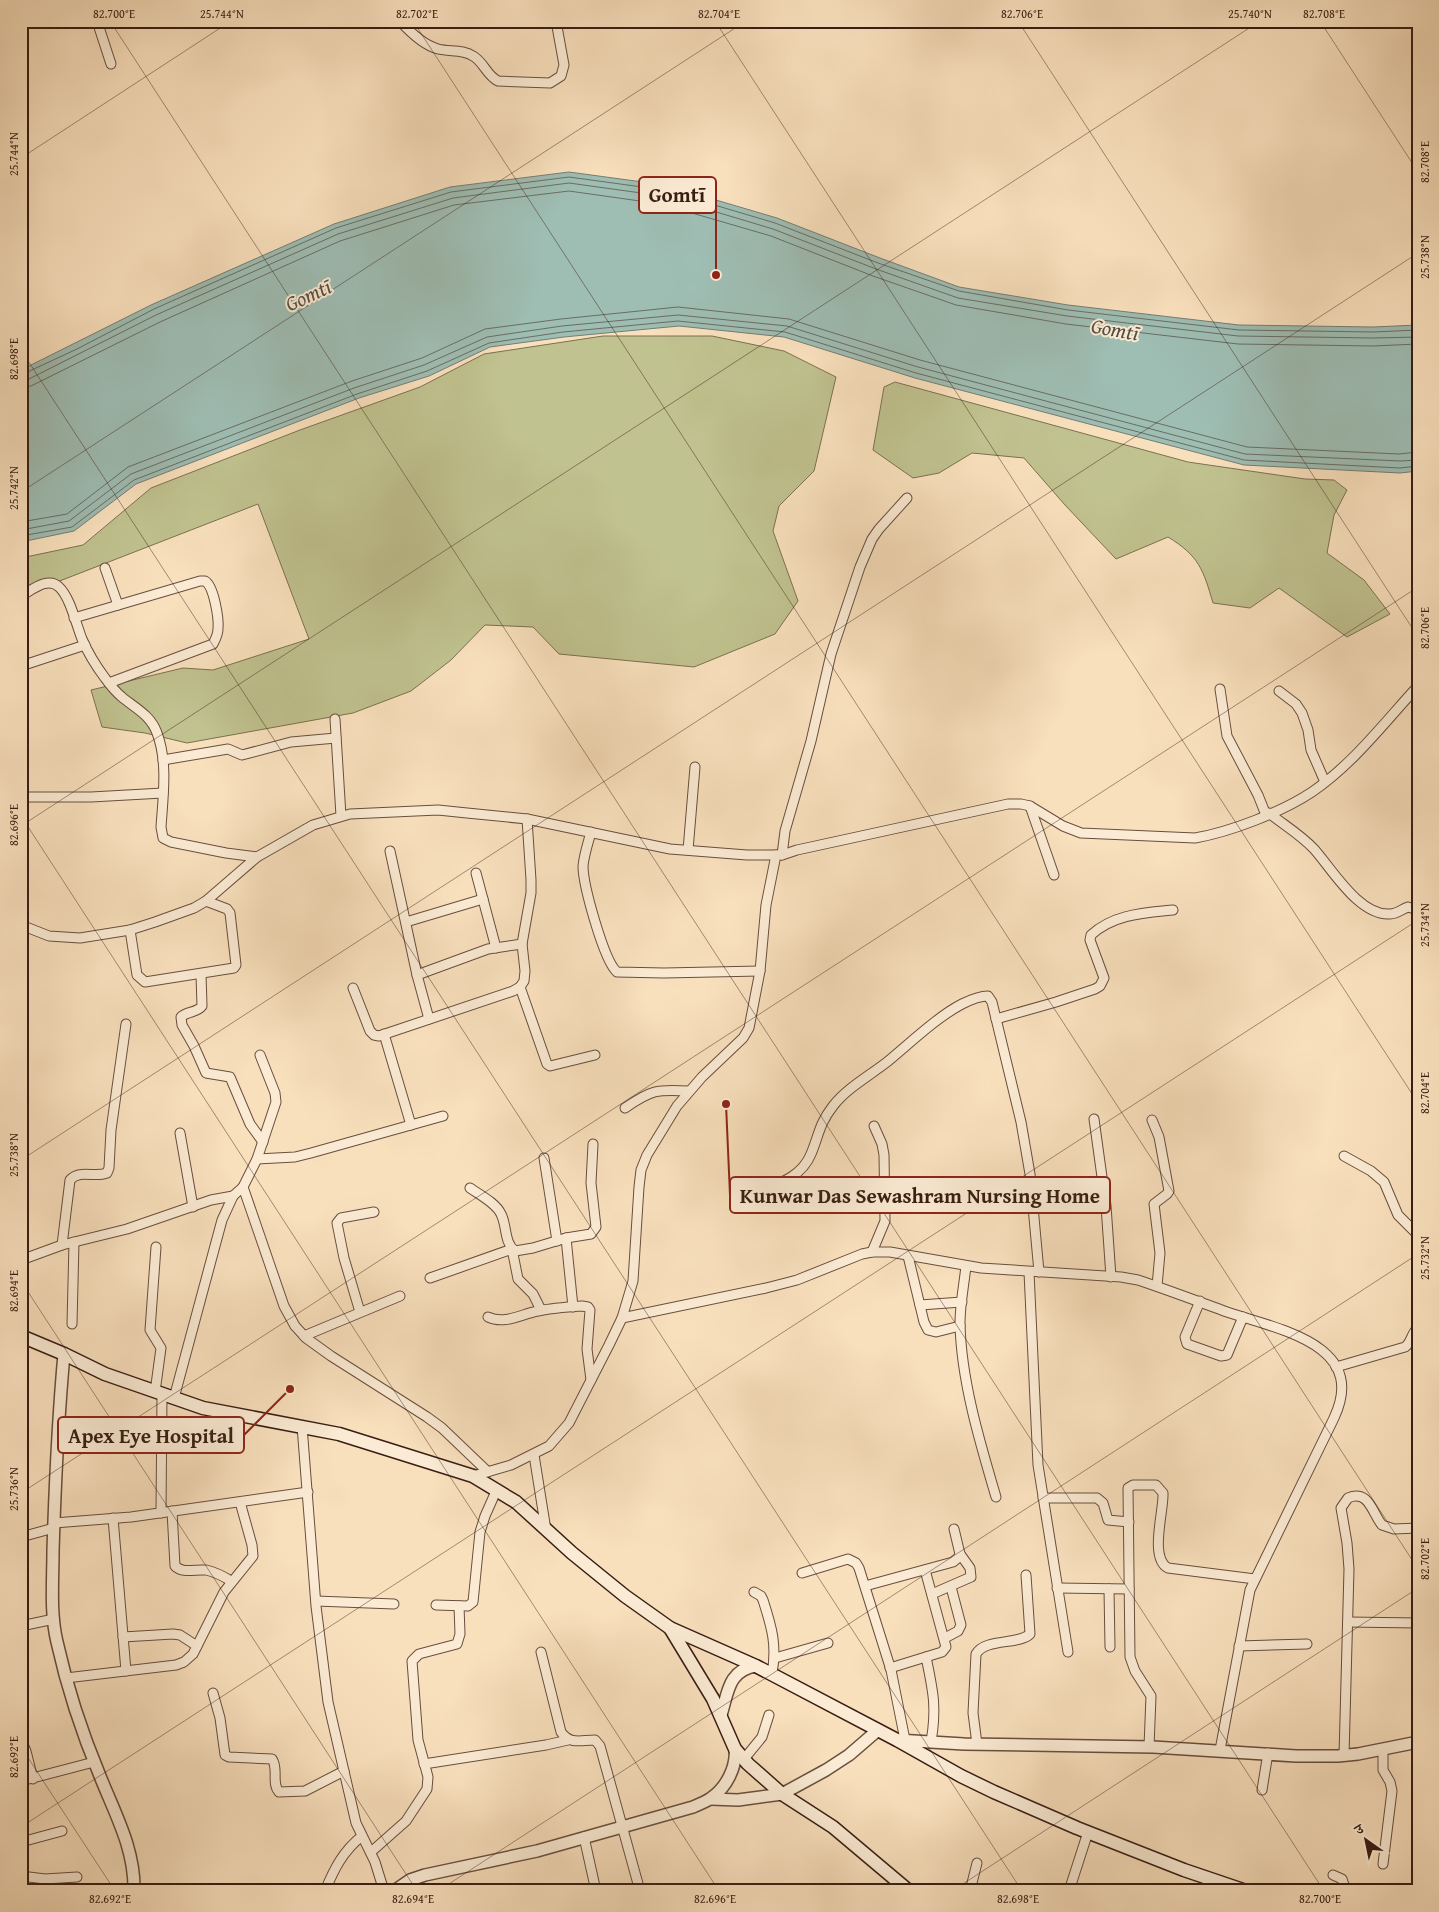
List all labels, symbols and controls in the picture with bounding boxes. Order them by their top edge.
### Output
text: 82.700°E [93,5,135,22]
text: 25.744°N [200,5,244,22]
text: 82.702°E [396,5,438,22]
text: 82.704°E [698,5,740,22]
text: 82.706°E [1001,5,1043,22]
text: 25.740°N [1228,5,1272,22]
text: 82.708°E [1303,5,1345,22]
text: 25.744°N [5,132,22,176]
text: 82.708°E [1416,141,1433,183]
callout: Gomtī [639,177,716,213]
text: Gomtī [649,179,706,210]
text: 25.738°N [1416,235,1433,279]
water label: Gomtī [280,270,338,319]
water label: Gomtī [1089,310,1143,349]
text: 82.698°E [5,338,22,380]
text: 25.742°N [5,466,22,510]
text: 82.706°E [1416,607,1433,649]
text: 82.696°E [5,804,22,846]
text: 25.734°N [1416,903,1433,947]
text: 82.704°E [1416,1072,1433,1114]
text: 25.738°N [5,1133,22,1177]
callout: Kunwar Das Sewashram Nursing Home [730,1177,1110,1213]
text: Kunwar Das Sewashram Nursing Home [740,1180,1100,1211]
text: 25.732°N [1416,1236,1433,1280]
text: 82.694°E [5,1270,22,1312]
callout: Apex Eye Hospital [58,1417,244,1453]
text: Apex Eye Hospital [68,1420,234,1451]
text: 25.736°N [5,1467,22,1511]
text: 82.702°E [1416,1538,1433,1580]
text: 82.692°E [5,1736,22,1778]
north arrow [1342,1814,1392,1864]
text: उ [1350,1818,1368,1840]
text: 82.692°E [89,1890,131,1907]
text: 82.694°E [392,1890,434,1907]
text: 82.696°E [694,1890,736,1907]
text: 82.698°E [997,1890,1039,1907]
text: 82.700°E [1299,1890,1341,1907]

